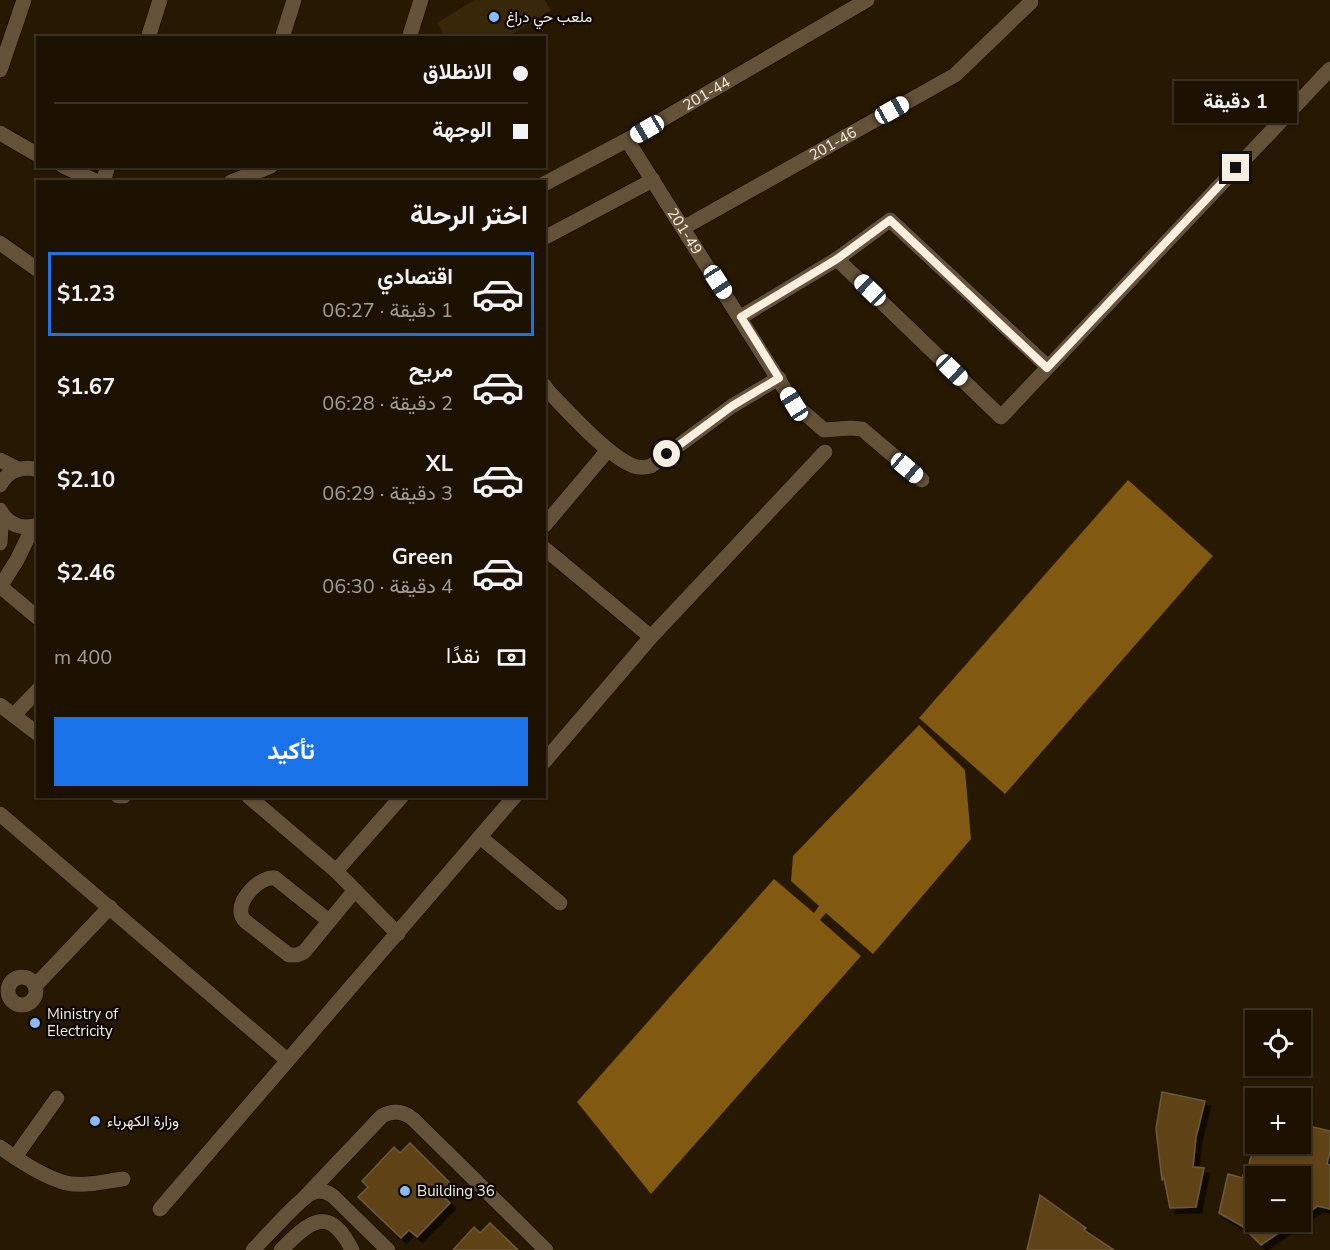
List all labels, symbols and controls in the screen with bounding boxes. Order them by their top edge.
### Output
place label: ملعب حي دراغ [506,7,592,30]
marker: ملعب حي دراغ [487,10,501,24]
text: الانطلاق [423,57,492,87]
street label: 201-44 [679,72,734,115]
callout: 1 دقيقة [1174,81,1298,123]
text: 1 دقيقة [1203,88,1268,115]
car [872,93,912,127]
car [627,112,667,146]
text: الوجهة [432,115,492,145]
street label: 201-46 [806,122,860,165]
route end [1222,154,1249,181]
text: اختر الرحلة [410,197,528,234]
street label: 201-49 [663,204,707,258]
text: اقتصادي [377,262,453,292]
car [701,262,735,302]
icon: car [471,267,525,321]
car [851,271,889,309]
text: $1.23 [57,279,115,309]
text: 1 دقيقة · 06:27 [322,297,453,324]
car [933,351,971,389]
text: مريح [409,355,453,385]
icon: car [471,360,525,414]
text: $1.67 [57,372,115,402]
car [777,384,811,424]
text: 2 دقيقة · 06:28 [322,390,453,417]
route start [653,440,680,467]
text: XL [426,449,453,479]
car [887,450,927,486]
icon: car [471,453,525,507]
text: $2.10 [57,465,115,495]
text: 3 دقيقة · 06:29 [322,480,453,507]
text: Green [392,542,453,572]
icon: car [471,546,525,600]
text: $2.46 [57,558,115,588]
text: 4 دقيقة · 06:30 [322,573,453,600]
text: نقدًا [446,641,480,671]
icon: cash [495,641,528,674]
text: 400 m [54,644,112,671]
button: تأكيد [54,717,528,786]
place label: Ministry of Electricity [47,1004,119,1041]
map controls [1245,1010,1311,1232]
button: locate [1245,1010,1311,1076]
marker: Ministry of Electricity [28,1016,42,1030]
button: + [1245,1088,1311,1154]
place label: وزارة الكهرباء [107,1111,179,1131]
marker: وزارة الكهرباء [88,1114,102,1128]
button: − [1245,1166,1311,1232]
place label: Building 36 [417,1181,495,1201]
marker: Building 36 [398,1184,412,1198]

